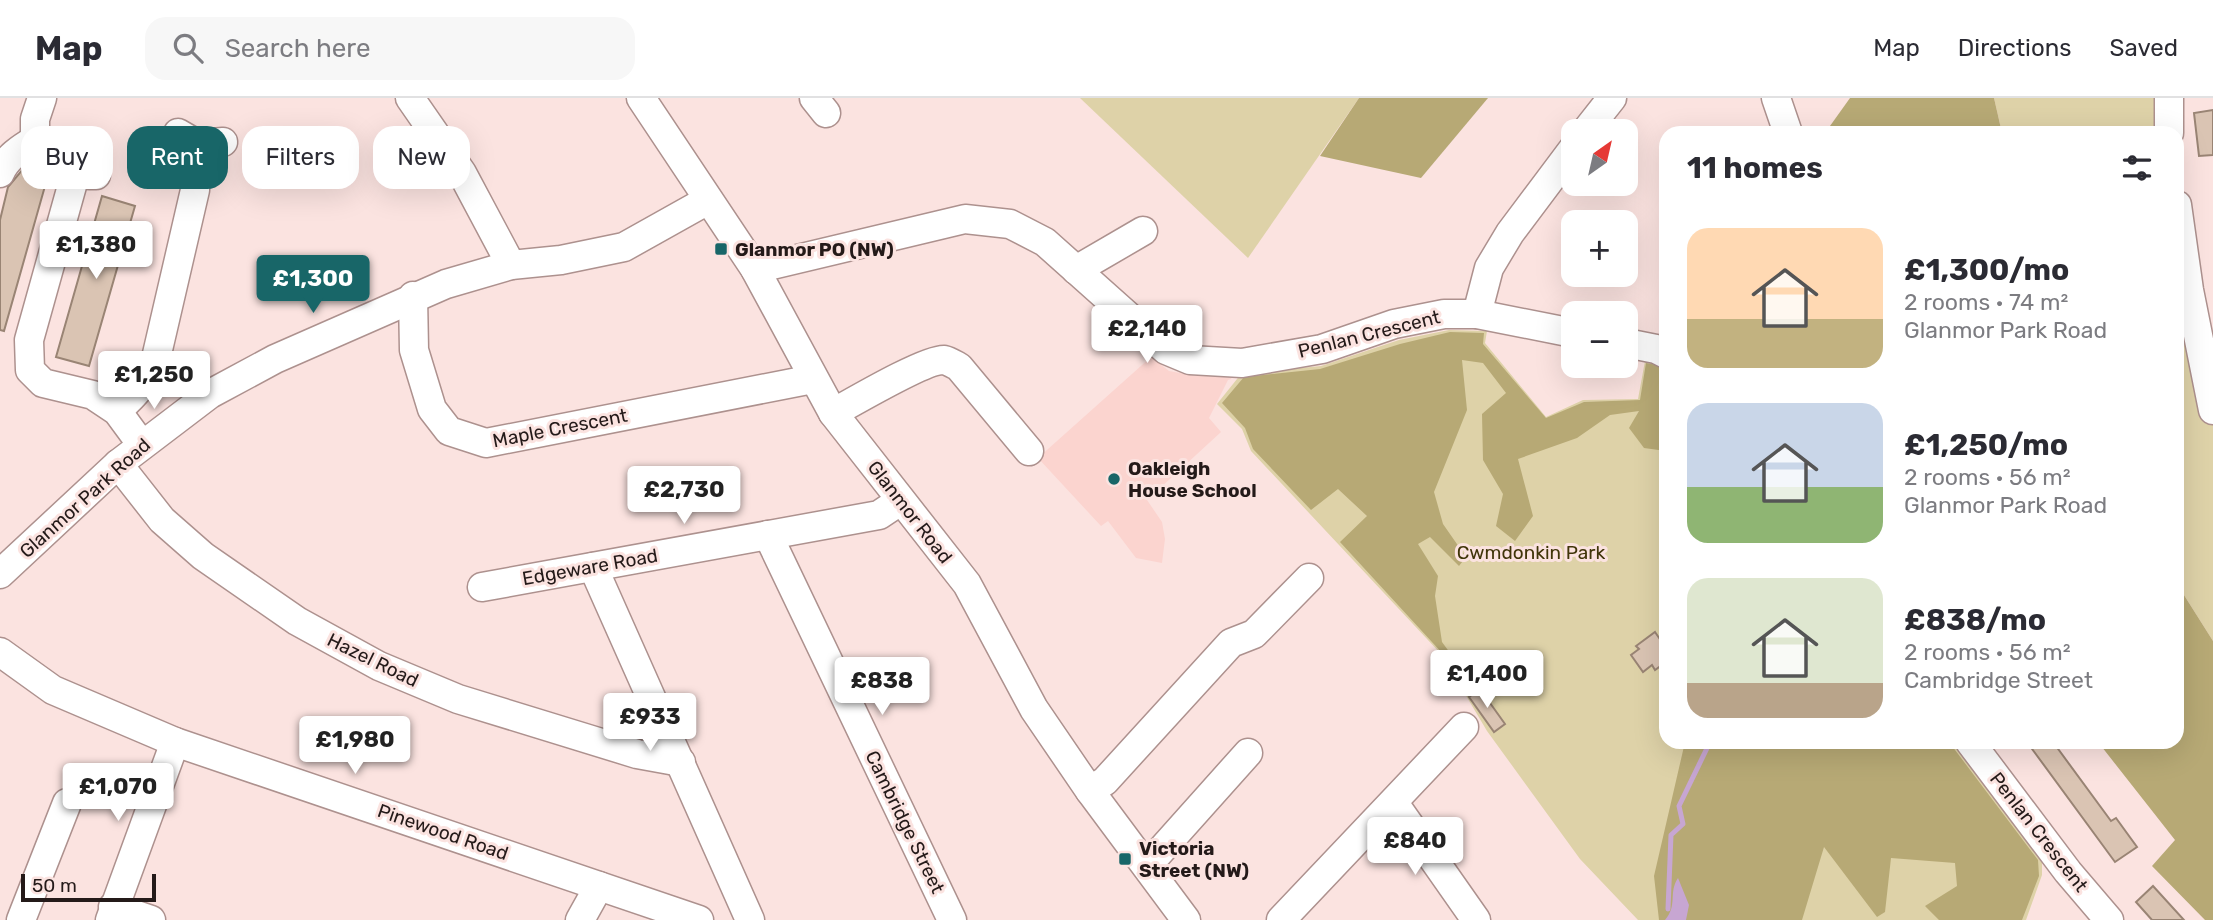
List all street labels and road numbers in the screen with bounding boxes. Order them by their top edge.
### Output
street label: Penlan Crescent [1296,305,1443,363]
street label: Maple Crescent [491,404,630,452]
street label: Glanmor Park Road [15,433,155,563]
street label: Glanmor Road [863,456,957,568]
street label: Edgeware Road [520,544,660,590]
street label: Hazel Road [324,628,422,692]
street label: Cambridge Street [860,747,950,898]
street label: Penlan Crescent [1985,768,2093,897]
street label: Pinewood Road [375,799,511,865]

